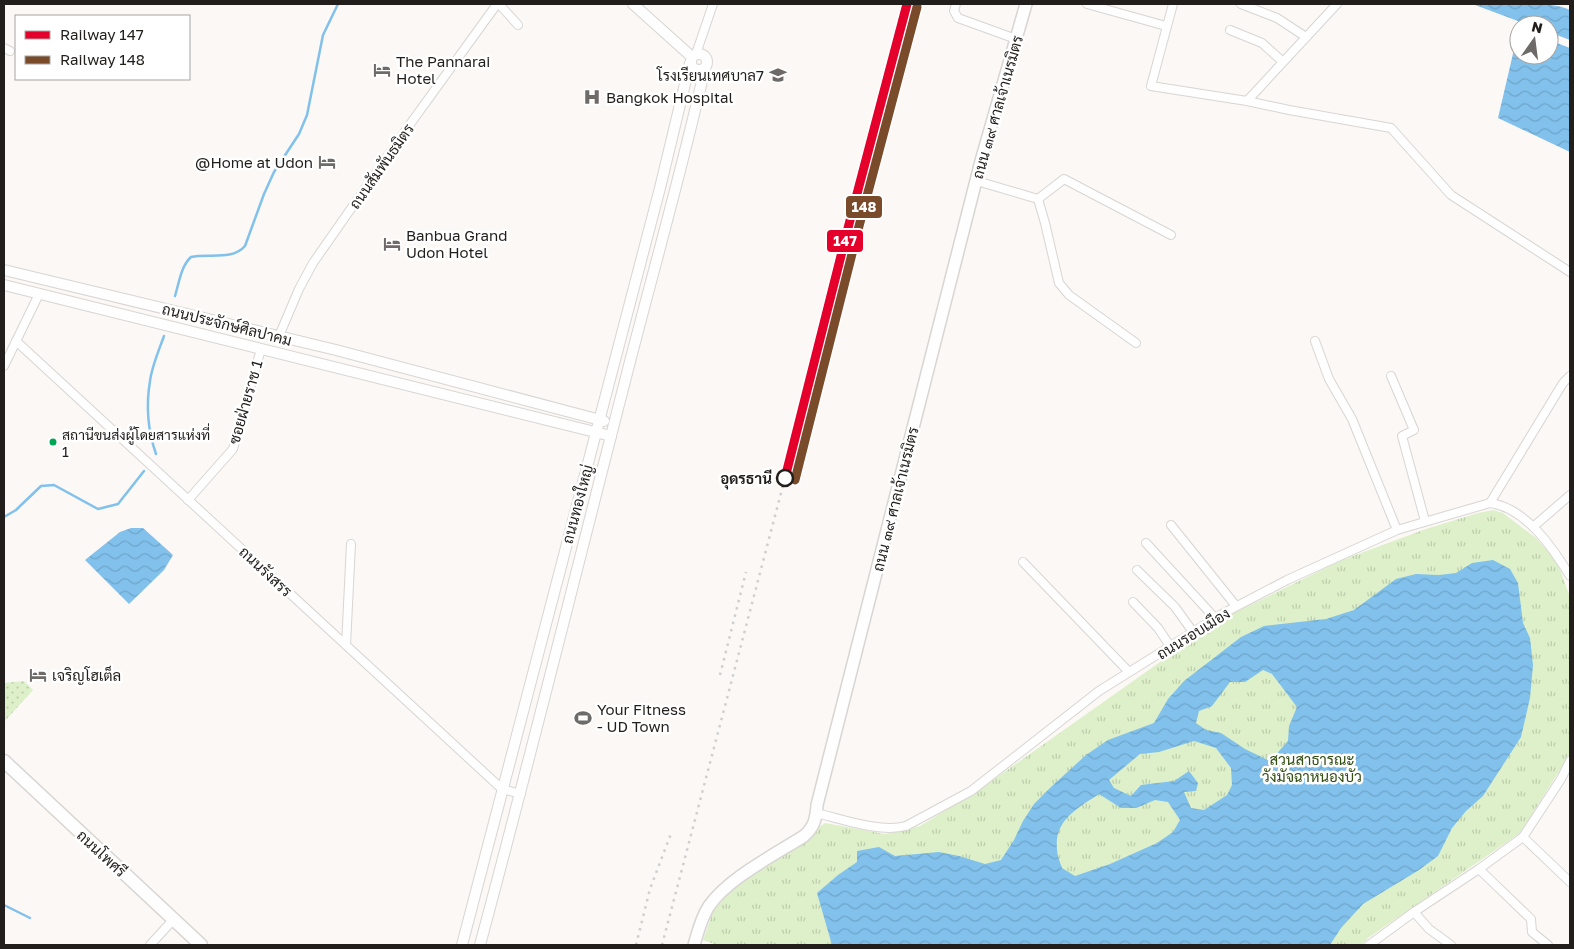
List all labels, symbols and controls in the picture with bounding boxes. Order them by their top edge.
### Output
legend [15,15,190,80]
north arrow [1509,15,1559,65]
text: N [1530,17,1544,36]
text: Railway 147 [60,25,144,43]
street label: ถนน ๓๙ ศาลเจ้าเนรมิตร [968,33,1026,181]
text: Railway 148 [60,50,145,68]
place label: The Pannarai Hotel [396,52,490,87]
hotel icon: The Pannarai Hotel [372,60,392,80]
school or university icon: โรงเรียนเทศบาล7 [768,65,788,85]
place label: โรงเรียนเทศบาล7 [656,66,764,84]
hospital icon: Bangkok Hospital [582,87,602,107]
place label: Bangkok Hospital [606,88,733,106]
street label: ถนนสัมพันธมิตร [345,120,417,212]
hotel icon: @Home at Udon [317,152,337,172]
place label: @Home at Udon [195,153,313,171]
line badge: 148 [845,195,883,219]
text: 148 [852,198,876,215]
place label: Banbua Grand Udon Hotel [406,226,507,261]
line badge: 147 [826,229,864,253]
text: 147 [833,232,857,249]
hotel icon: Banbua Grand Udon Hotel [382,234,402,254]
street label: ถนนประจักษ์ศิลปาคม [160,299,294,349]
street label: ซอยฝ่ายราช 1 [224,358,266,446]
place label: สถานีขนส่งผู้โดยสารแห่งที่ 1 [62,423,210,460]
street label: ถนน ๓๙ ศาลเจ้าเนรมิตร [868,425,922,573]
marker: สถานีขนส่งผู้โดยสารแห่งที่ 1 [48,437,58,447]
street label: ถนนทองใหญ่ [558,463,597,546]
place label: อุดรธานี [720,469,772,490]
marker: อุดรธานี [776,469,794,487]
street label: ถนนรังสรร [236,542,296,600]
street label: ถนนรอบเมือง [1153,603,1233,663]
hotel icon: เจริญโฮเต็ล [28,665,48,685]
place label: เจริญโฮเต็ล [52,665,121,685]
place label: Your Fitness - UD Town [597,700,686,735]
sports icon: Your Fitness - UD Town [573,708,593,728]
park label: สวนสาธารณะ วังมัจฉาหนองบัว [1262,750,1362,785]
street label: ถนนโพศรี [74,826,130,880]

